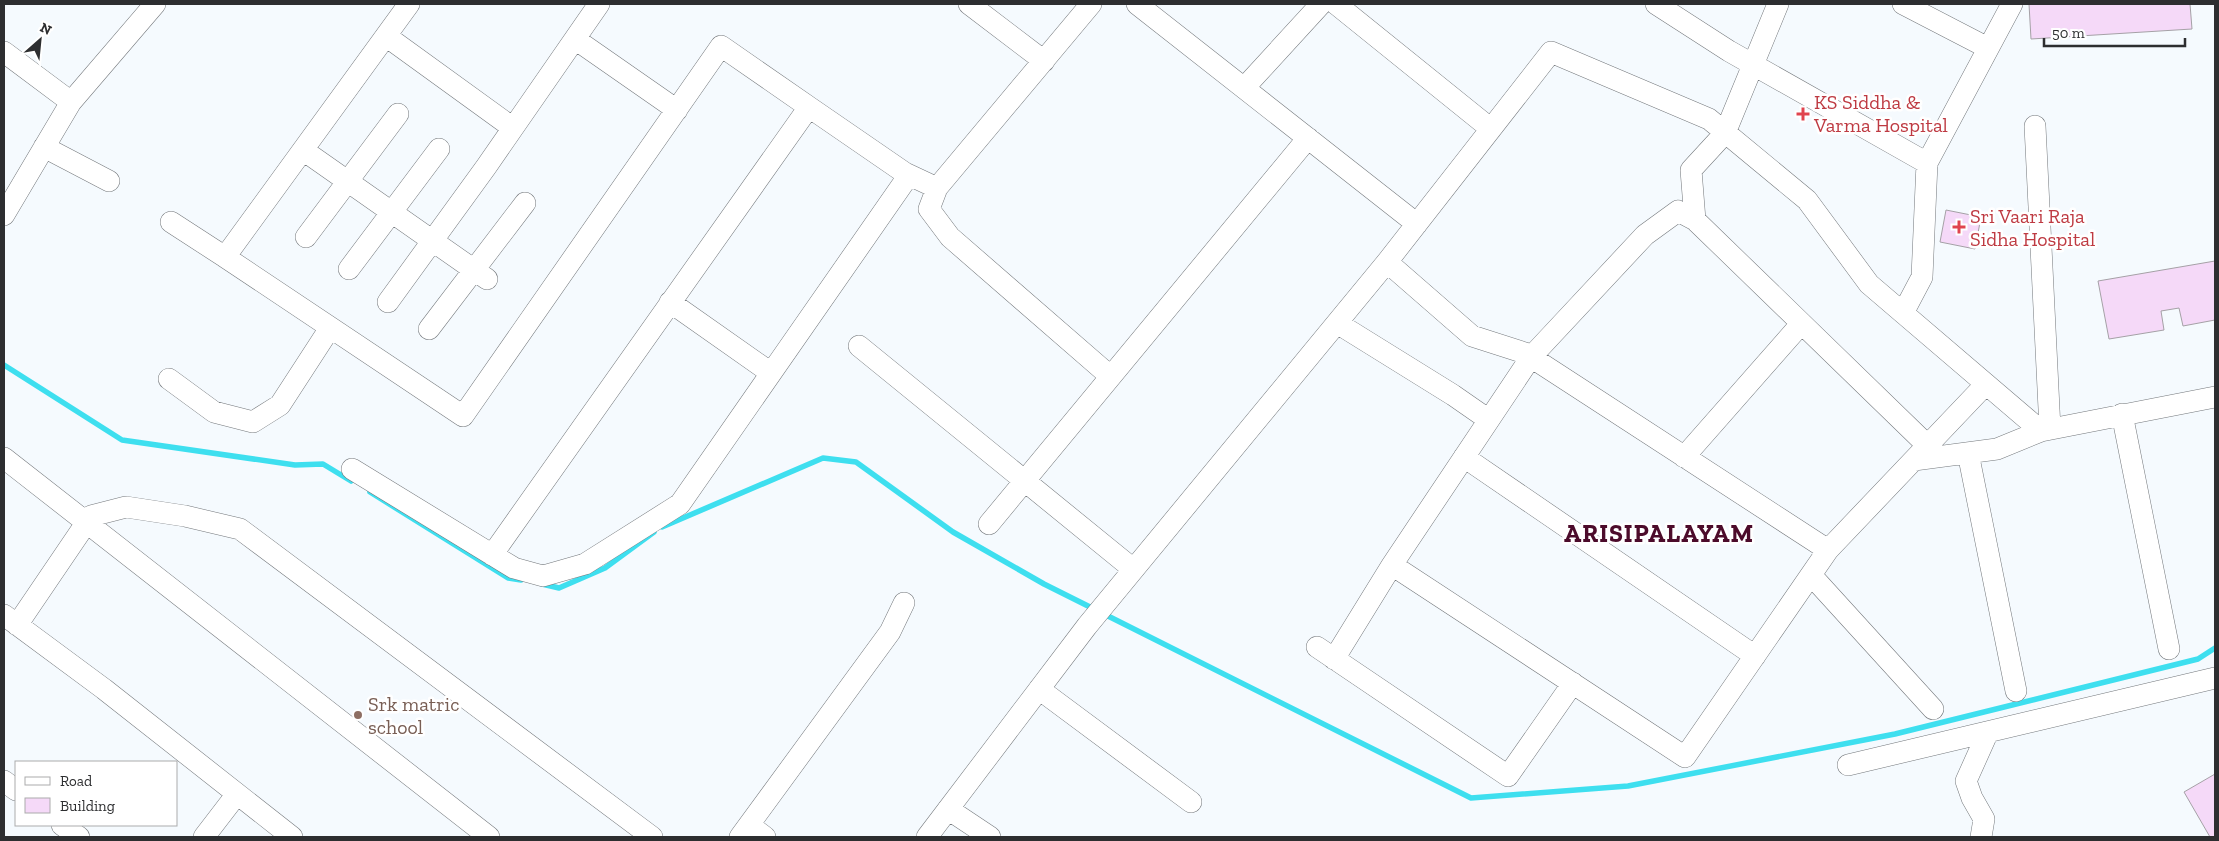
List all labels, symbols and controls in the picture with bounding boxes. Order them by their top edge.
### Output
north arrow [15,15,65,65]
scale bar [2044,15,2185,47]
text: N [37,19,55,39]
text: 50 m [2052,24,2085,42]
place label: KS Siddha & Varma Hospital [1813,90,1948,137]
marker: KS Siddha & Varma Hospital [1796,107,1810,121]
place label: Sri Vaari Raja Sidha Hospital [1970,204,2095,251]
marker: Sri Vaari Raja Sidha Hospital [1952,220,1966,234]
district label: ARISIPALAYAM [1564,518,1754,548]
place label: Srk matric school [368,692,459,739]
marker: Srk matric school [352,709,364,721]
legend [15,761,178,826]
text: Road [60,772,93,790]
text: Building [60,797,115,815]

